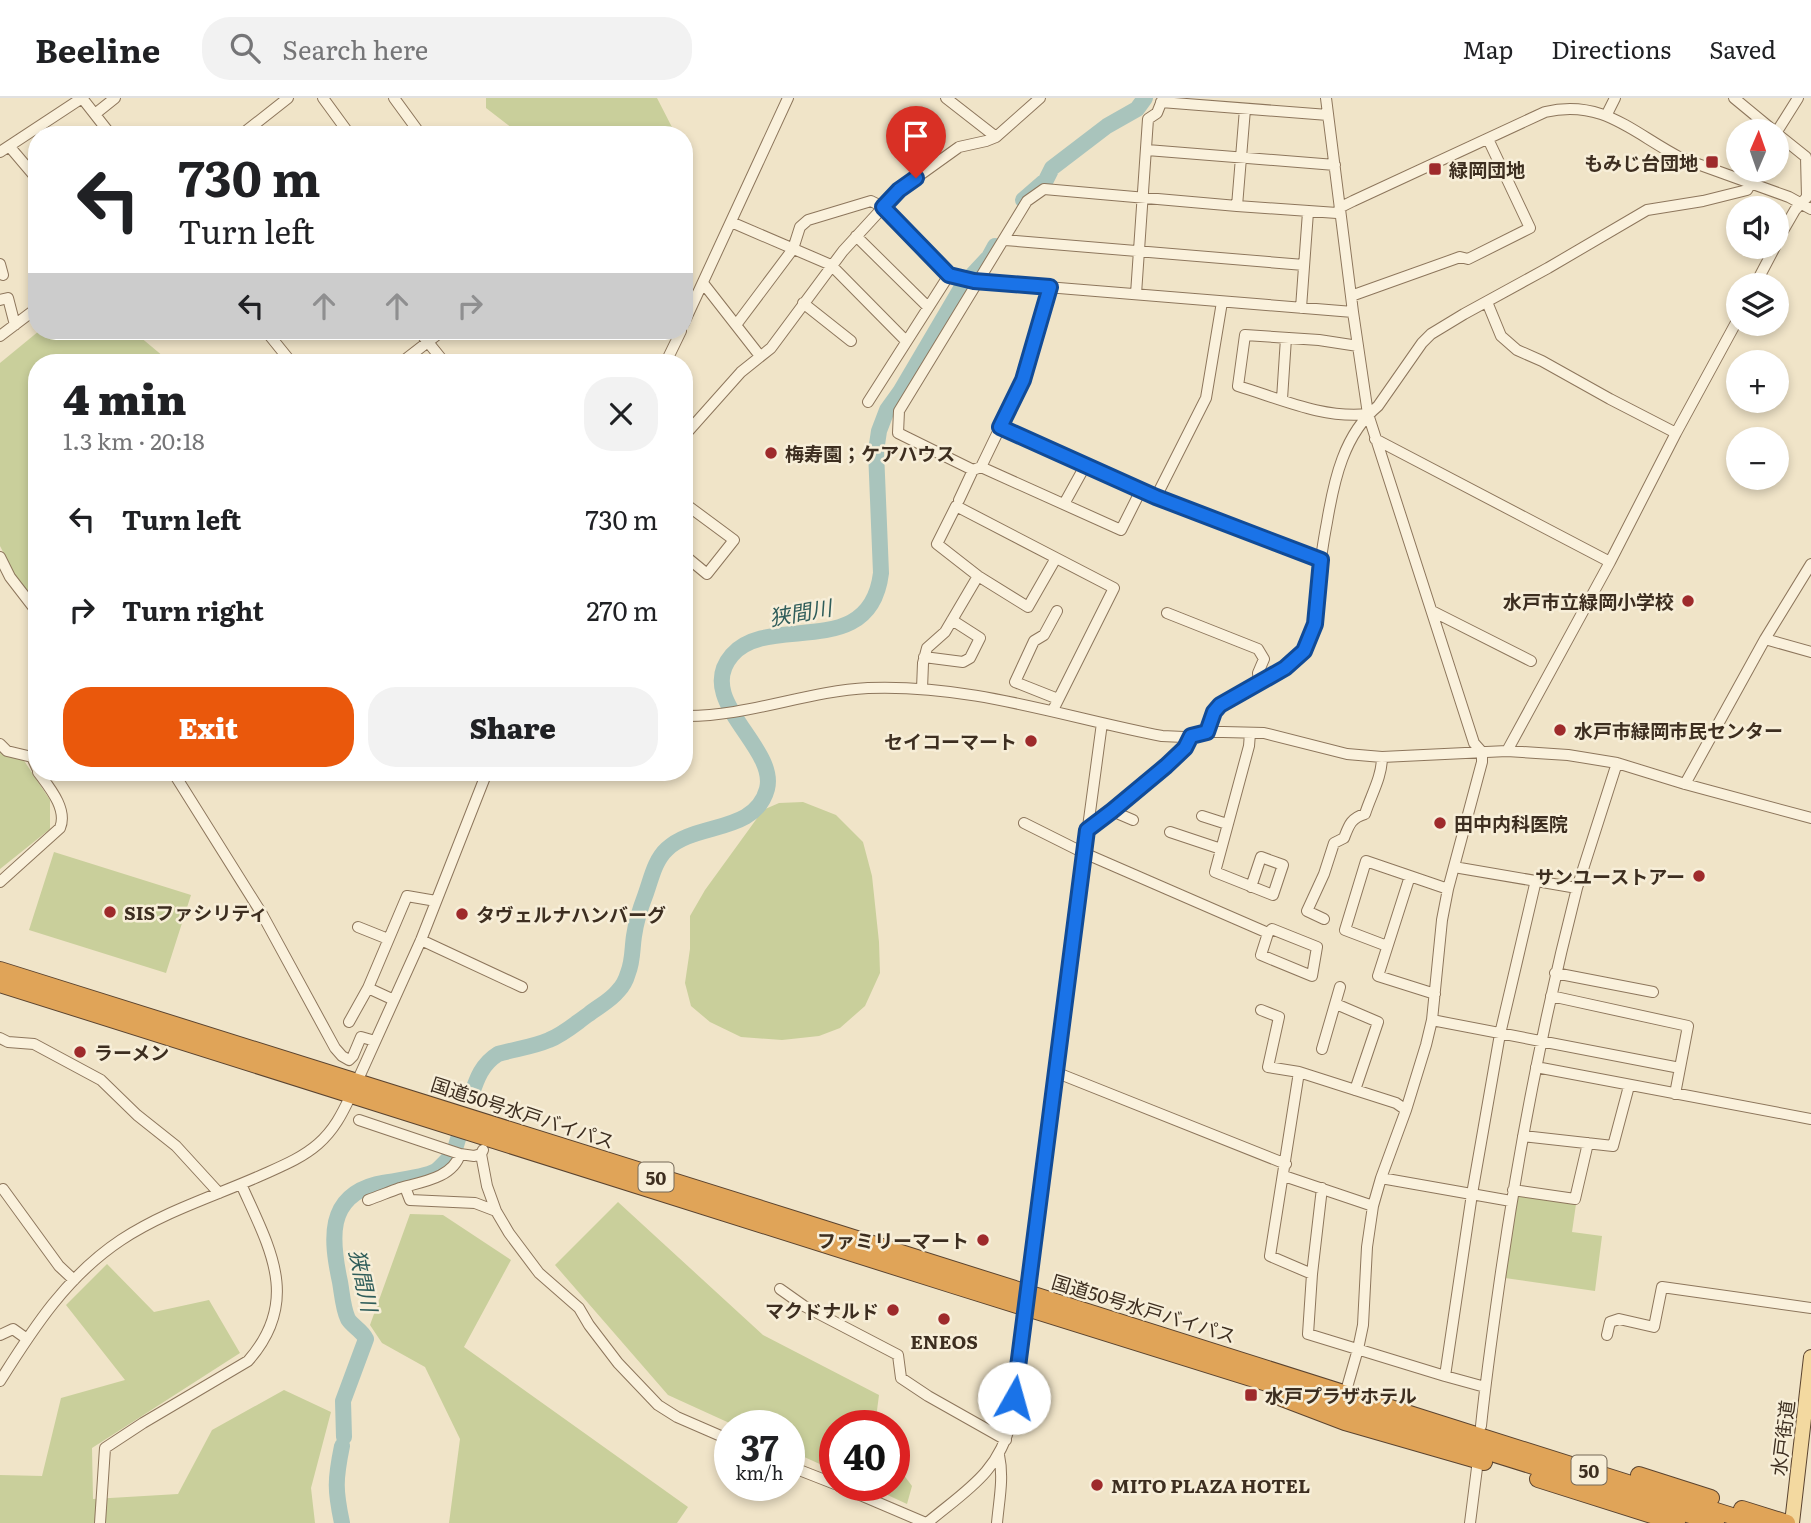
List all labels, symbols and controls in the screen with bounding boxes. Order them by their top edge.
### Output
search box [202,17,692,80]
text: Beeline [35,24,160,73]
icon: search [226,29,264,67]
text: Search here [282,29,428,68]
text: Map [1462,31,1513,66]
text: Directions [1551,31,1671,66]
text: Saved [1709,31,1776,66]
pin [886,106,946,178]
icon: arrive [897,117,935,155]
north arrow [1726,119,1788,182]
map controls [1726,119,1789,490]
text: 730 m [178,139,321,212]
place label: もみじ台団地 [1584,148,1698,176]
icon: left [63,154,154,245]
marker: もみじ台団地 [1704,154,1720,170]
place label: 緑岡団地 [1449,155,1525,183]
marker: 緑岡団地 [1427,161,1443,177]
button: sound [1726,196,1789,259]
text: Turn left [178,206,315,254]
button: layers [1726,273,1789,336]
icon: left [232,287,270,325]
icon: ahead [305,287,343,325]
icon: ahead [378,287,416,325]
icon: right [451,287,489,325]
button: + [1726,350,1789,413]
text: 4 min [63,366,187,428]
button: close [584,377,658,451]
text: 1.3 km · 20:18 [63,423,205,457]
button: − [1726,427,1789,490]
place label: 梅寿園；ケアハウス [785,439,955,467]
marker: 梅寿園；ケアハウス [763,445,779,461]
text: Turn left [122,499,241,538]
text: 730 m [586,499,658,538]
icon: left [63,500,101,538]
place label: 水戸市立緑岡小学校 [1503,587,1674,615]
text: Turn right [122,590,264,629]
text: 270 m [586,590,658,629]
water label: 狭間川 [766,590,836,632]
icon: right [63,591,101,629]
marker: 水戸市立緑岡小学校 [1680,593,1696,609]
button: Exit [63,687,354,767]
button: Share [368,687,658,767]
place label: 水戸市緑岡市民センター [1574,716,1783,744]
marker: 水戸市緑岡市民センター [1552,722,1568,738]
place label: セイコーマート [884,727,1017,755]
marker: セイコーマート [1023,733,1039,749]
place label: 田中内科医院 [1454,809,1568,837]
marker: 田中内科医院 [1432,815,1448,831]
place label: サンユーストアー [1535,862,1685,890]
marker: サンユーストアー [1691,868,1707,884]
place label: SISファシリティ [124,898,268,926]
place label: タヴェルナハンバーグ [476,900,666,928]
marker: SISファシリティ [102,904,118,920]
marker: タヴェルナハンバーグ [454,906,470,922]
place label: ラーメン [94,1038,169,1066]
marker: ラーメン [72,1044,88,1060]
street label: 国道50号水戸バイパス [428,1069,618,1155]
road number: 50 [638,1162,674,1192]
place label: ファミリーマート [817,1226,969,1254]
marker: ファミリーマート [975,1232,991,1248]
water label: 狭間川 [343,1246,387,1316]
street label: 国道50号水戸バイパス [1048,1267,1240,1349]
place label: マクドナルド [765,1296,879,1324]
marker: マクドナルド [885,1302,901,1318]
marker: ENEOS [936,1311,952,1327]
place label: ENEOS [910,1327,978,1355]
position arrow [977,1361,1051,1435]
place label: 水戸プラザホテル [1265,1381,1417,1409]
marker: 水戸プラザホテル [1243,1387,1259,1403]
street label: 水戸街道 [1763,1399,1801,1477]
speed limit sign: 40 [819,1410,910,1501]
text: 37 [741,1420,778,1472]
road number: 50 [1572,1456,1606,1484]
text: km/h [736,1459,783,1486]
place label: MITO PLAZA HOTEL [1111,1471,1310,1499]
marker: MITO PLAZA HOTEL [1089,1477,1105,1493]

